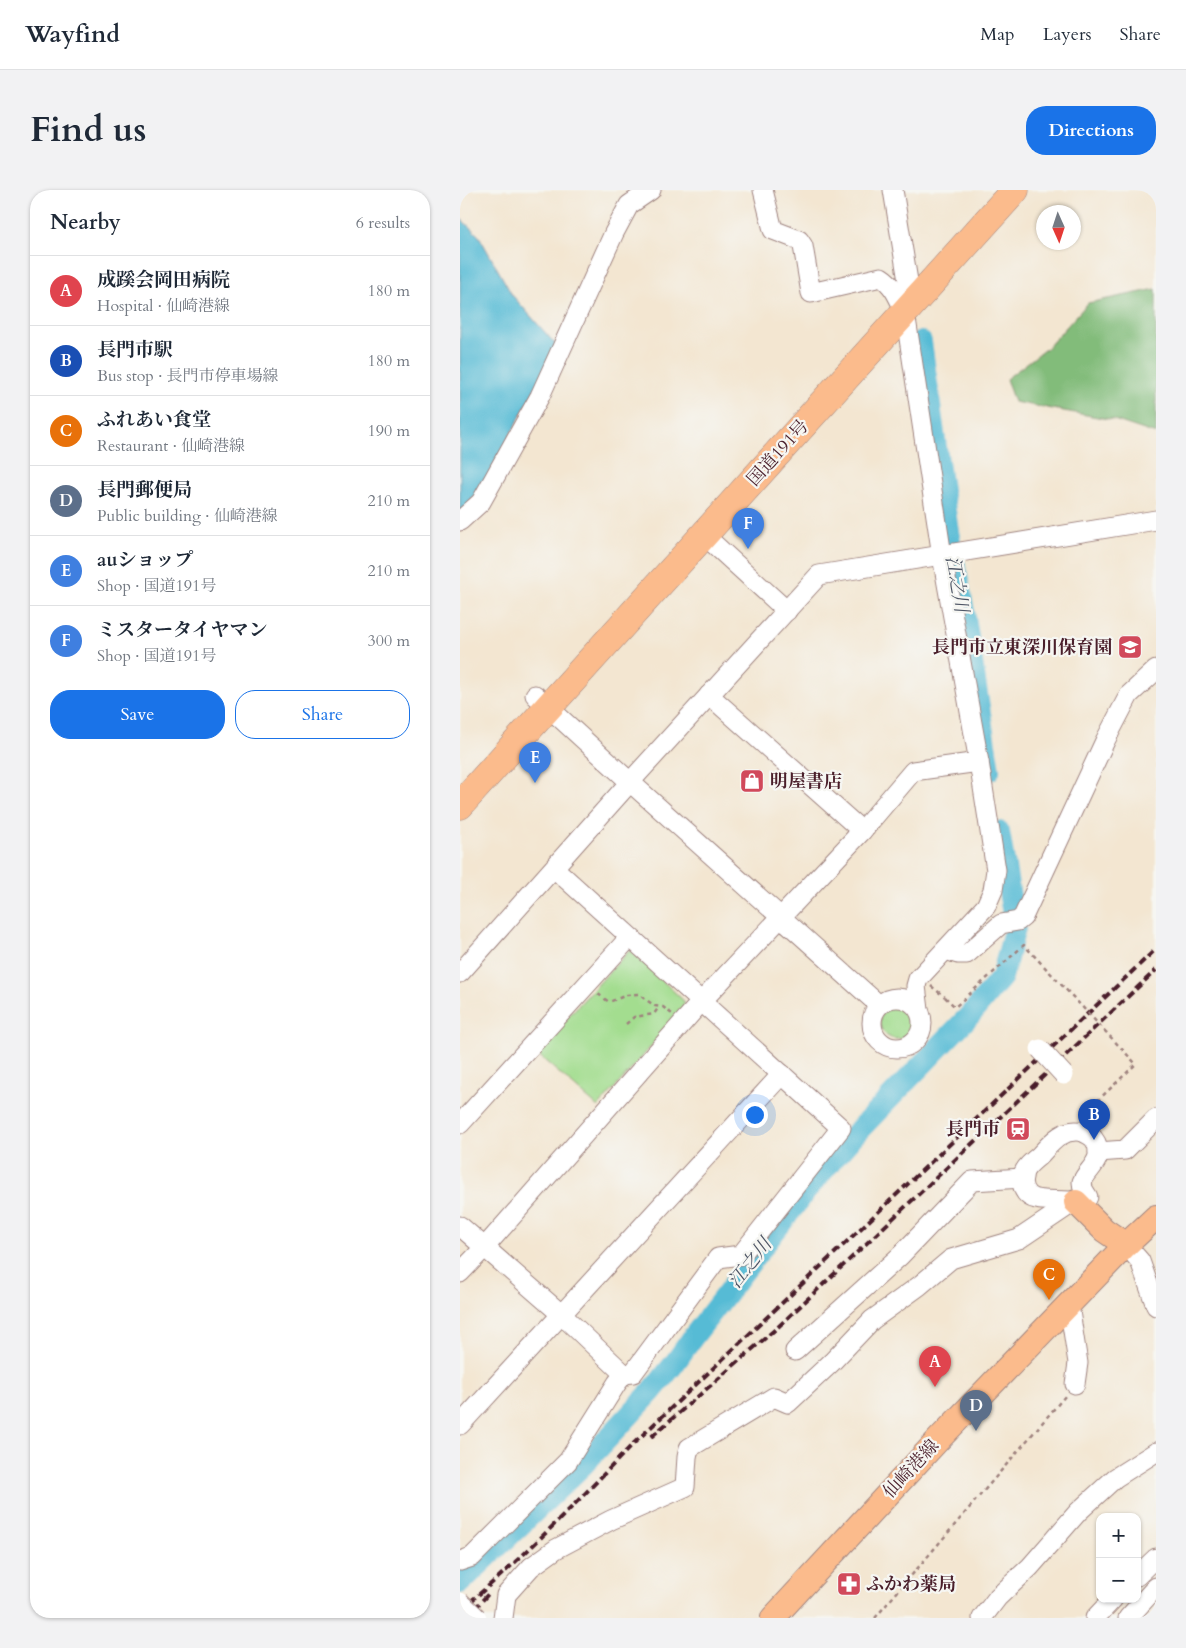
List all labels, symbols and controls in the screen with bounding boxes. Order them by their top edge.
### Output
text: Wayfind [25,18,120,51]
text: Map [980,22,1015,47]
text: Layers [1043,22,1092,47]
text: Share [1120,22,1161,47]
text: Find us [30,106,146,154]
button: Directions [1026,106,1156,155]
north arrow [1036,205,1081,250]
text: Nearby [50,208,121,237]
text: 6 results [356,212,410,234]
text: 成蹊会岡田病院 [97,267,230,293]
text: A [60,280,72,302]
text: 180 m [368,280,410,302]
text: Hospital · 仙崎港線 [97,295,230,317]
text: 長門市駅 [97,337,173,363]
text: B [60,350,72,372]
text: 180 m [368,350,410,372]
text: Bus stop · 長門市停車場線 [97,365,279,387]
text: ふれあい食堂 [97,407,211,433]
street label: 国道191号 [741,414,815,492]
text: C [60,420,72,442]
text: 190 m [368,420,410,442]
text: Restaurant · 仙崎港線 [97,435,245,457]
text: 長門郵便局 [97,477,192,503]
text: D [59,490,73,512]
text: 210 m [368,490,410,512]
text: Public building · 仙崎港線 [97,505,278,527]
pin: F [732,508,764,549]
text: auショップ [97,547,193,573]
water label: 江之川 [939,554,975,616]
text: E [61,560,71,582]
text: 210 m [368,560,410,582]
text: Shop · 国道191号 [97,575,216,597]
text: ミスタータイヤマン [97,617,268,643]
text: F [61,630,71,652]
text: 300 m [368,630,410,652]
school or university icon: 長門市立東深川保育園 [1117,634,1143,660]
place label: 長門市立東深川保育園 [932,635,1112,660]
text: Shop · 国道191号 [97,645,216,667]
button: Save [50,690,225,739]
button: Share [235,690,410,739]
pin: E [519,742,551,783]
shop icon: 明屋書店 [739,768,765,794]
place label: 明屋書店 [770,769,842,794]
pin: B [1078,1099,1110,1140]
your location [742,1102,768,1128]
station icon: 長門市 [1005,1116,1031,1142]
place label: 長門市 [946,1117,1000,1142]
water label: 江之川 [722,1231,779,1293]
pin: C [1033,1259,1065,1300]
pin: A [919,1346,951,1387]
pin: D [960,1390,992,1431]
street label: 仙崎港線 [877,1434,945,1504]
map controls [1096,1513,1141,1603]
button: + [1096,1513,1141,1558]
button: − [1096,1558,1141,1603]
pharmacy icon: ふかわ薬局 [836,1571,862,1597]
place label: ふかわ薬局 [866,1572,956,1597]

